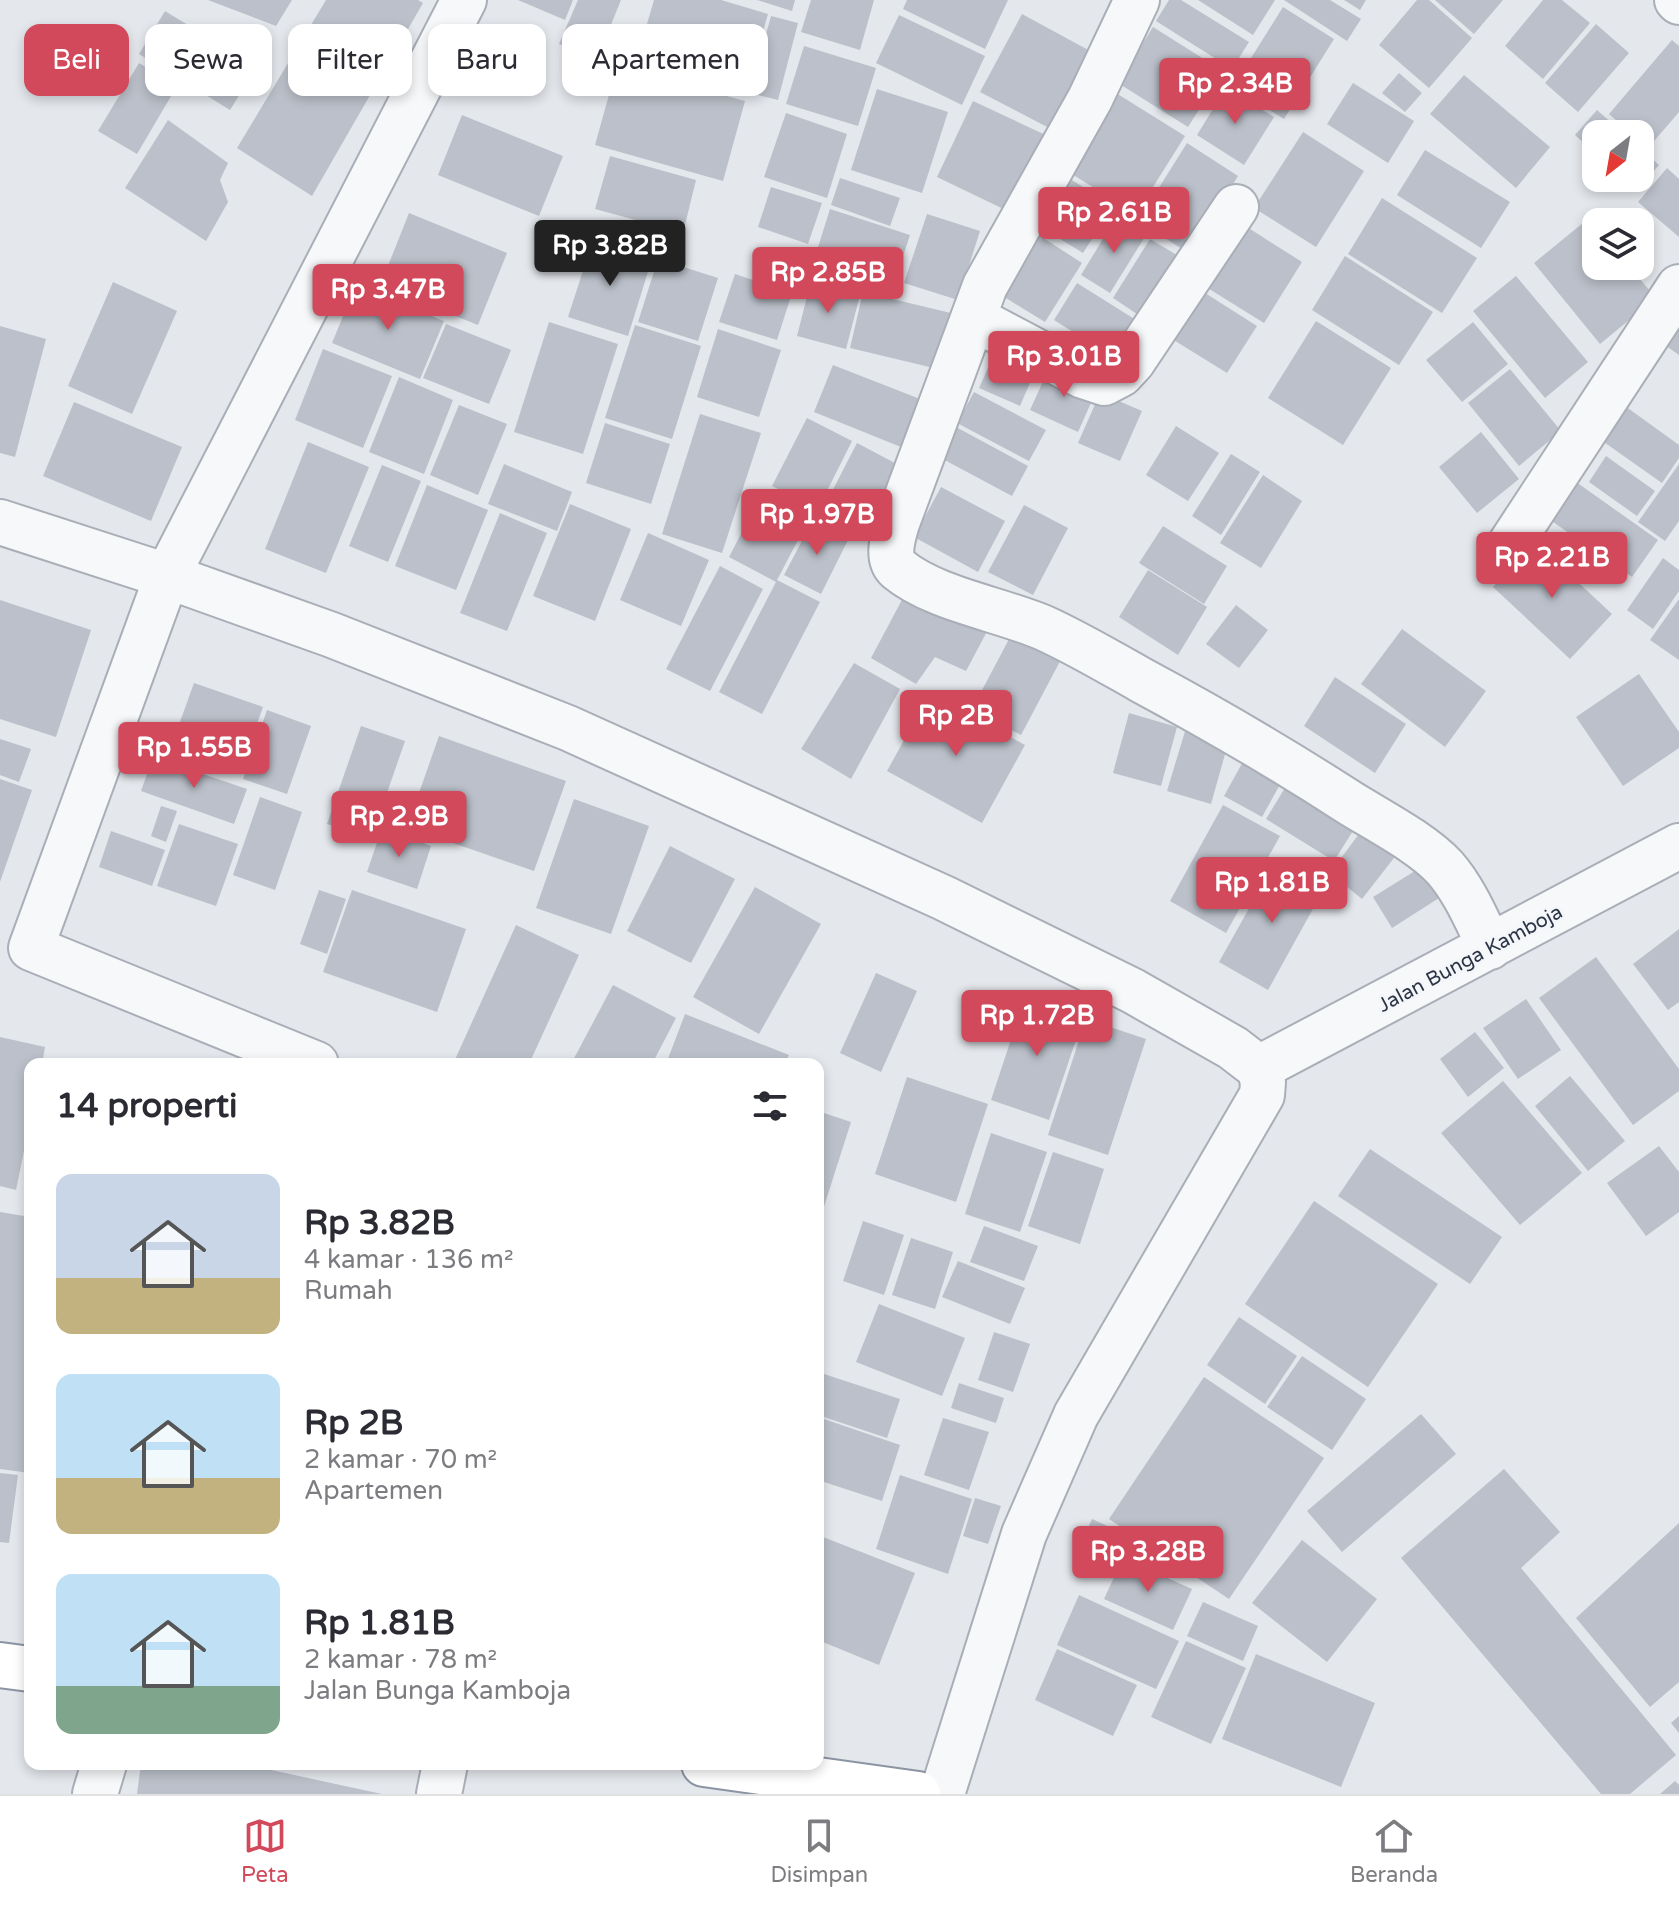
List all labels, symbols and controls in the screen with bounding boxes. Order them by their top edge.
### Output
chip: Beli [24,24,129,96]
chip: Sewa [145,24,272,96]
chip: Filter [288,24,412,96]
chip: Baru [428,24,546,96]
chip: Apartemen [562,24,768,96]
pin: Rp 2.34B [1152,58,1318,126]
text: Rp 2.34B [1177,68,1293,99]
north arrow [1582,120,1654,192]
map controls [1582,120,1654,280]
pin: Rp 2.61B [1031,187,1197,255]
text: Rp 2.61B [1056,197,1172,228]
button: layers [1582,208,1654,280]
pin: Rp 3.82B [527,220,693,288]
text: Rp 3.82B [552,230,668,261]
pin: Rp 2.85B [745,247,911,315]
text: Rp 2.85B [770,257,886,288]
pin: Rp 3.47B [305,264,471,332]
text: Rp 3.47B [331,274,445,305]
pin: Rp 3.01B [981,331,1147,399]
text: Rp 3.01B [1006,341,1122,372]
pin: Rp 1.97B [734,489,900,557]
text: Rp 1.97B [759,499,875,530]
pin: Rp 2.21B [1469,532,1635,600]
text: Rp 2.21B [1494,542,1610,573]
pin: Rp 2B [900,690,1012,758]
text: Rp 2B [918,700,994,731]
pin: Rp 1.55B [111,722,277,790]
text: Rp 1.55B [136,732,252,763]
pin: Rp 2.9B [325,791,473,859]
text: Rp 2.9B [349,801,449,832]
pin: Rp 1.81B [1189,857,1355,925]
text: Rp 1.81B [1214,867,1330,898]
street label: Jalan Bunga Kamboja [1374,900,1567,1018]
pin: Rp 1.72B [954,990,1120,1058]
text: Rp 1.72B [979,1000,1095,1031]
icon: filters [748,1084,792,1128]
text: 14 properti [56,1086,237,1127]
text: Rp 3.82B [304,1203,455,1244]
icon: home [120,1206,216,1302]
text: 4 kamar · 136 m² [304,1244,514,1275]
text: Rumah [304,1275,393,1306]
text: Rp 2B [304,1403,403,1444]
icon: home [120,1406,216,1502]
text: 2 kamar · 70 m² [304,1444,497,1475]
text: Apartemen [304,1475,443,1506]
pin: Rp 3.28B [1065,1526,1231,1594]
text: Rp 3.28B [1090,1536,1206,1567]
text: Rp 1.81B [304,1603,455,1644]
icon: home [120,1606,216,1702]
text: 2 kamar · 78 m² [304,1644,497,1675]
text: Jalan Bunga Kamboja [304,1675,571,1706]
tab: Peta [241,1814,289,1888]
tab: Disimpan [770,1814,868,1888]
tab: Beranda [1350,1814,1438,1888]

